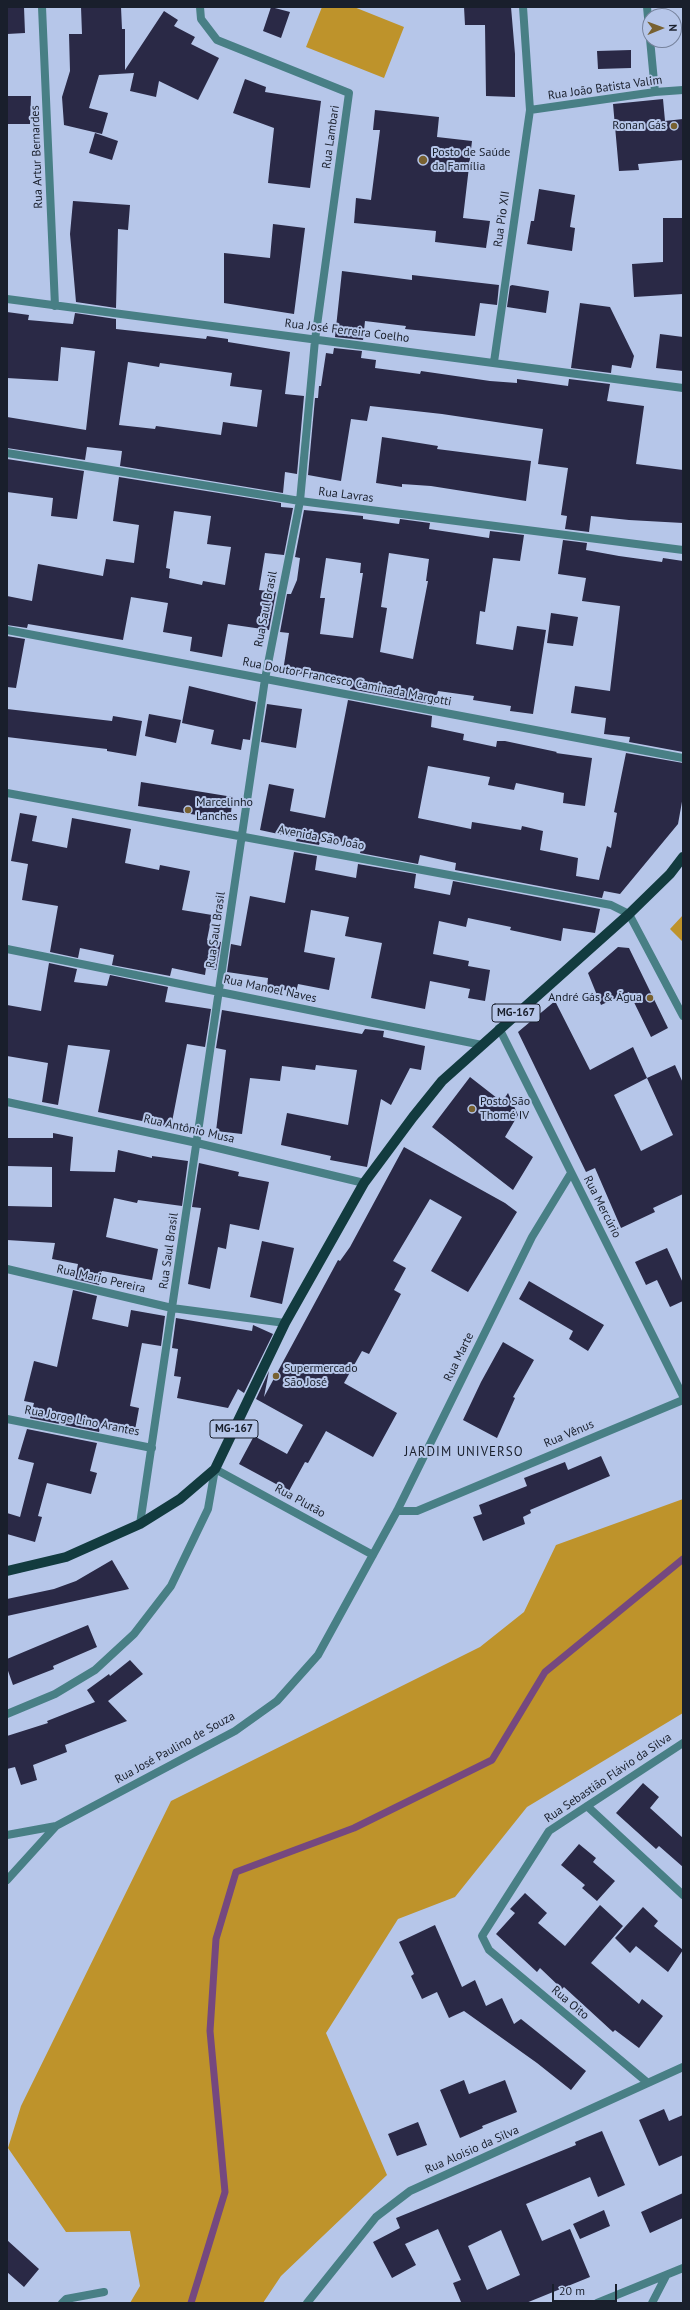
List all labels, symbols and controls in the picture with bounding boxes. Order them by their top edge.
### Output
north arrow [642,8,682,48]
text: N [666,24,680,32]
street label: Rua João Batista Valim [547,73,663,103]
street label: Rua Lambari [319,104,343,170]
street label: Rua Artur Bernardes [28,105,46,209]
place label: Ronan Gás [612,119,666,133]
marker: Ronan Gás [669,121,679,131]
place label: Posto de Saúde da Família [432,146,510,174]
marker: Posto de Saúde da Família [417,154,429,166]
street label: Rua Pio XII [491,190,513,248]
street label: Rua José Ferreira Coelho [284,316,410,346]
street label: Rua Lavras [318,484,374,506]
street label: Rua Saul Brasil [252,570,280,648]
street label: Rua Doutor Francesco Caminada Margotti [241,655,453,709]
place label: Marcelinho Lanches [196,796,253,824]
marker: Marcelinho Lanches [183,805,193,815]
street label: Avenida São João [276,823,366,853]
street label: Rua Saul Brasil [204,891,228,969]
street label: Rua Manoel Naves [222,972,318,1006]
place label: André Gás & Água [548,991,642,1005]
marker: André Gás & Água [645,993,655,1003]
road number: MG-167 [492,1004,540,1022]
place label: Posto São Thomé IV [480,1095,530,1123]
marker: Posto São Thomé IV [467,1104,477,1114]
street label: Rua Antônio Musa [142,1112,236,1146]
street label: Rua Mercúrio [580,1173,624,1241]
street label: Rua Saul Brasil [157,1212,181,1290]
street label: Rua Mario Pereira [55,1262,147,1296]
street label: Rua Marte [441,1330,477,1384]
place label: Supermercado São José [284,1362,358,1390]
marker: Supermercado São José [271,1371,281,1381]
street label: Rua Jorge Lino Arantes [23,1403,141,1439]
street label: Rua Vênus [542,1417,596,1451]
road number: MG-167 [210,1420,258,1438]
district label: JARDIM UNIVERSO [404,1444,524,1460]
street label: Rua Plutão [272,1481,328,1521]
street label: Rua José Paulino de Souza [113,1709,237,1787]
street label: Rua Sebastião Flávio da Silva [542,1730,674,1826]
street label: Rua Oito [548,1983,592,2023]
street label: Rua Aloisio da Silva [423,2123,521,2177]
scale bar [554,2276,619,2302]
text: 20 m [559,2283,585,2298]

